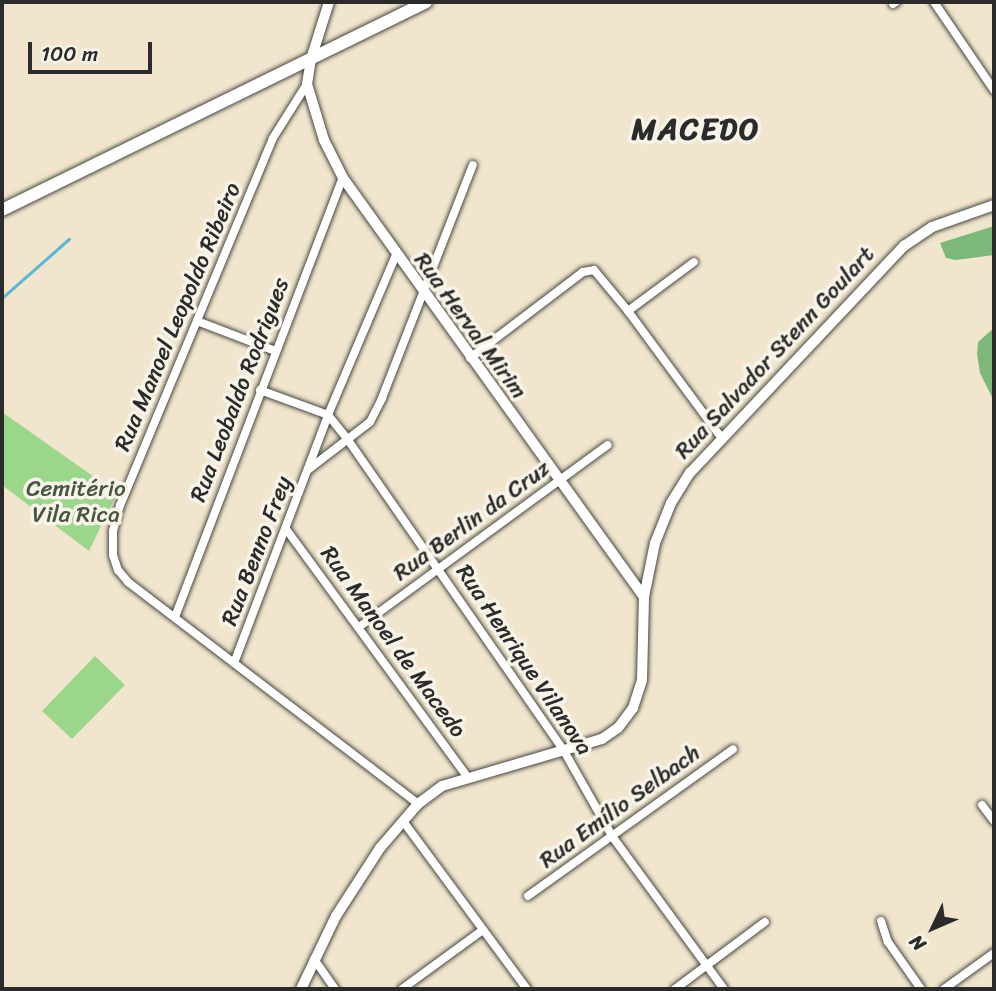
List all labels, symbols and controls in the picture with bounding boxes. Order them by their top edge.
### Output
scale bar [32,28,156,72]
text: 100 m [41,35,98,73]
district label: MACEDO [632,111,760,147]
street label: Rua Manoel Leopoldo Ribeiro [109,179,247,455]
street label: Rua Salvador Stenn Goulart [669,241,881,465]
street label: Rua Herval Mirim [407,247,533,405]
street label: Rua Leobaldo Rodrigues [184,274,296,506]
street label: Rua Berlin da Cruz [388,455,556,587]
street label: Rua Benno Frey [216,472,298,630]
park label: Cemitério Vila Rica [26,475,126,529]
street label: Rua Manoel de Macedo [315,541,471,743]
street label: Rua Henrique Vilanova [449,559,599,761]
street label: Rua Emílio Selbach [534,740,706,874]
north arrow [898,893,968,963]
text: N [901,927,934,959]

